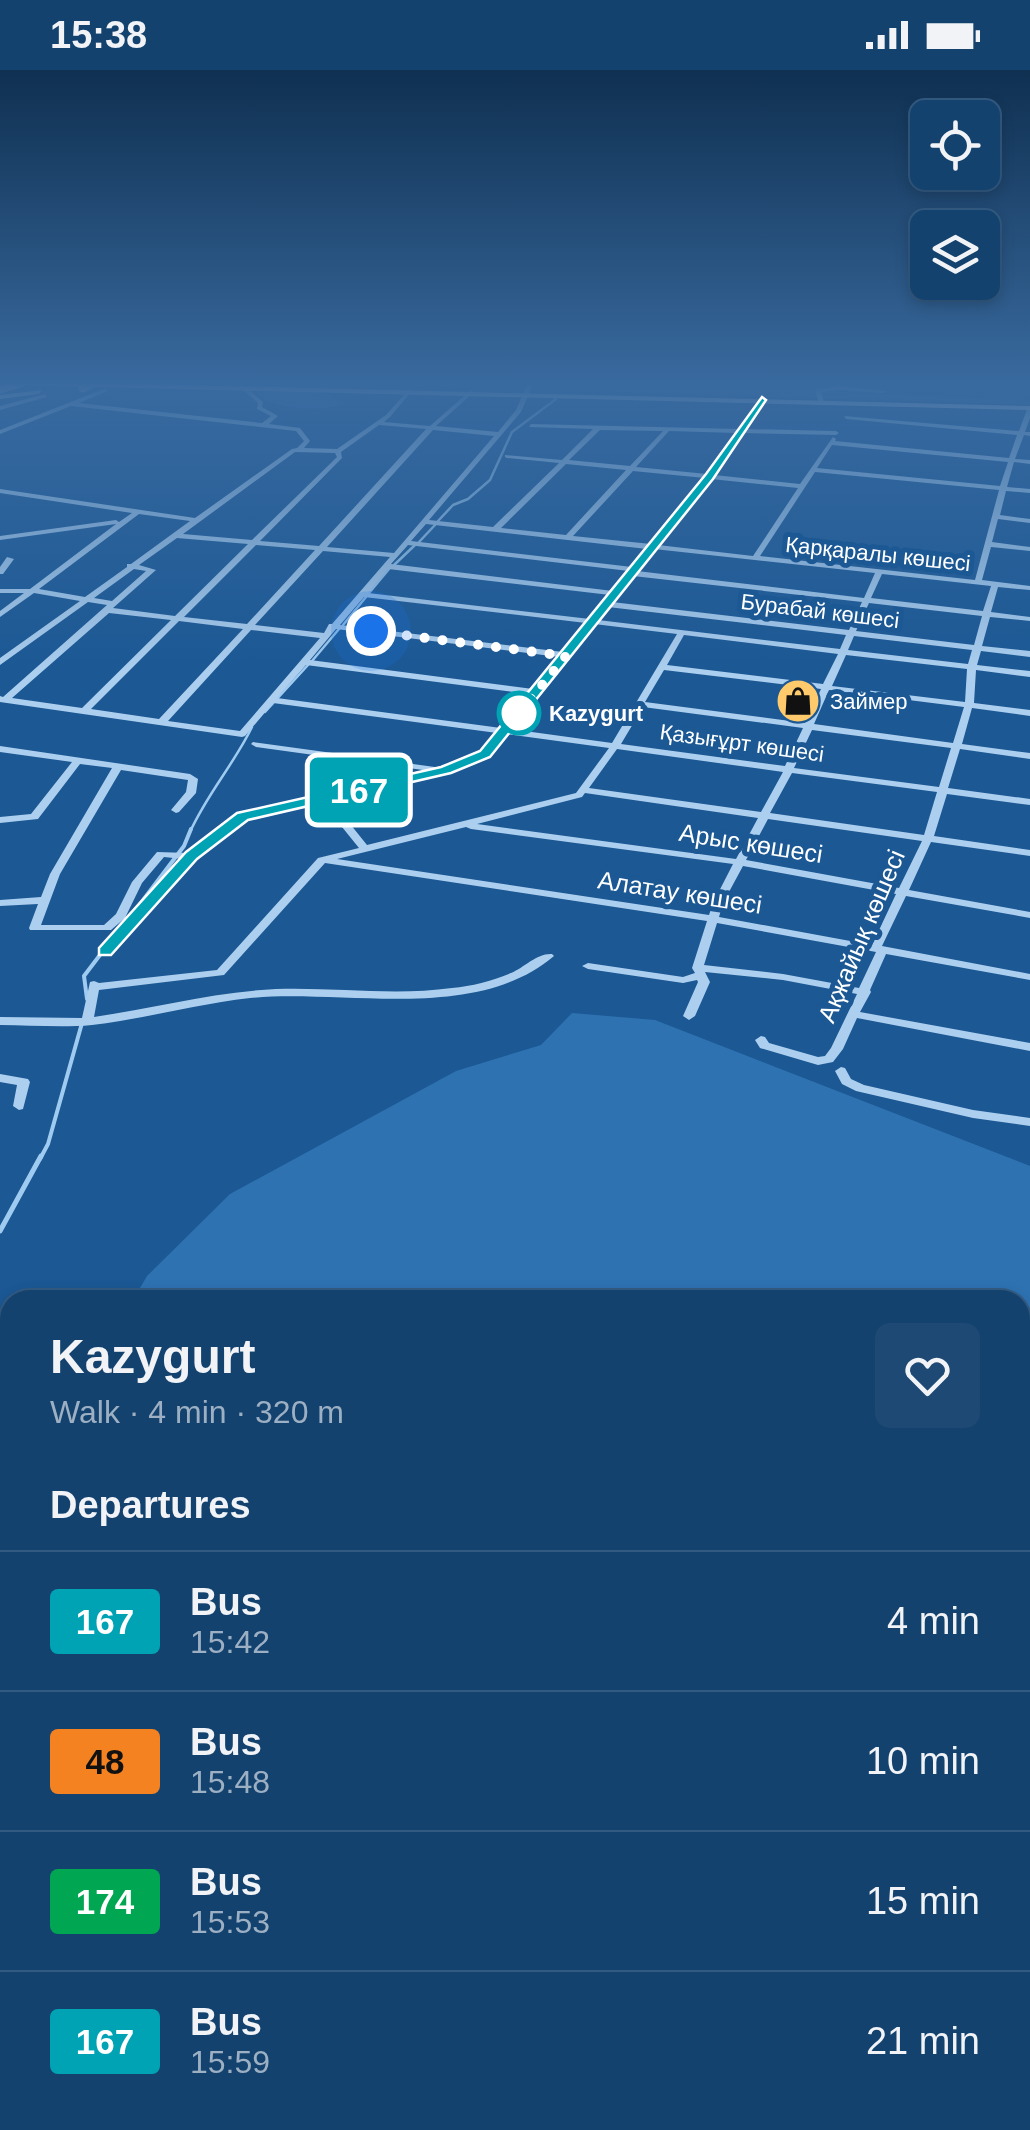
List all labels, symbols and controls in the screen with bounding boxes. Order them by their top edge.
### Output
text: 15:38 [50,14,147,56]
map controls [910,100,1000,300]
button: locate [910,100,1000,190]
button: layers [910,210,1000,300]
street label: Қарқаралы көшесі [784,532,972,576]
street label: Бурабай көшесі [739,589,901,633]
your location [346,606,396,656]
shop icon: Займер [775,678,821,724]
place label: Займер [830,689,907,714]
marker: Kazygurt [498,692,540,734]
place label: Kazygurt [549,701,644,726]
street label: Қазығұрт көшесі [658,719,826,767]
line badge: 167 [302,758,416,822]
text: 167 [330,771,388,810]
street label: Арыс көшесі [677,818,825,868]
street label: Ақжайық көшесі [812,845,910,1027]
street label: Алатау көшесі [596,865,764,919]
button: heart [875,1323,980,1428]
text: Kazygurt [50,1330,255,1383]
text: Walk · 4 min · 320 m [50,1394,344,1430]
text: Departures [50,1484,251,1526]
text: Bus [190,1581,262,1623]
text: 4 min [887,1600,980,1642]
text: 167 [76,1602,134,1641]
text: 15:42 [190,1624,270,1660]
text: Bus [190,1721,262,1763]
text: 10 min [866,1740,980,1782]
text: 48 [86,1742,124,1781]
text: 15:48 [190,1764,270,1800]
text: Bus [190,1861,262,1903]
text: 15 min [866,1880,980,1922]
text: 174 [76,1882,134,1921]
text: 15:53 [190,1904,270,1940]
text: Bus [190,2001,262,2043]
text: 21 min [866,2020,980,2062]
text: 167 [76,2022,134,2061]
text: 15:59 [190,2044,270,2080]

